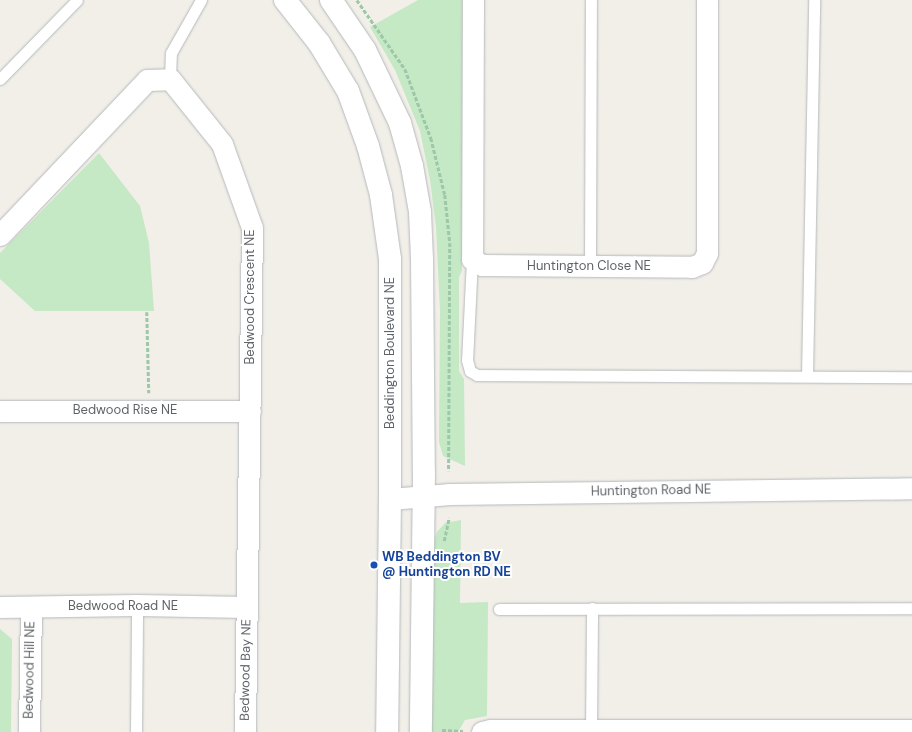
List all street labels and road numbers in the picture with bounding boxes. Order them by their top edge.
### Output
street label: Bedwood Crescent NE [242,229,258,365]
street label: Huntington Close NE [527,258,651,274]
street label: Beddington Boulevard NE [382,277,398,429]
street label: Bedwood Rise NE [73,402,177,418]
street label: Huntington Road NE [591,482,711,500]
street label: Bedwood Road NE [68,598,178,614]
street label: Bedwood Bay NE [237,619,255,721]
street label: Bedwood Hill NE [21,621,39,719]

